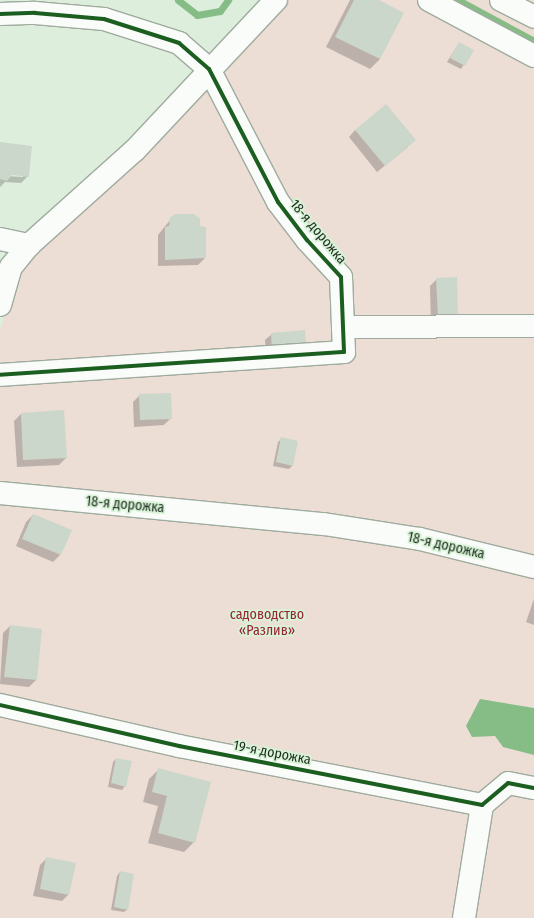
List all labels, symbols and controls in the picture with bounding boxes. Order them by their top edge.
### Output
street label: 18-я дорожка [286,196,350,268]
street label: 18-я дорожка [85,493,165,517]
street label: 18-я дорожка [406,529,486,563]
park label: садоводство «Разлив» [230,607,304,640]
street label: 19-я дорожка [232,737,312,769]

